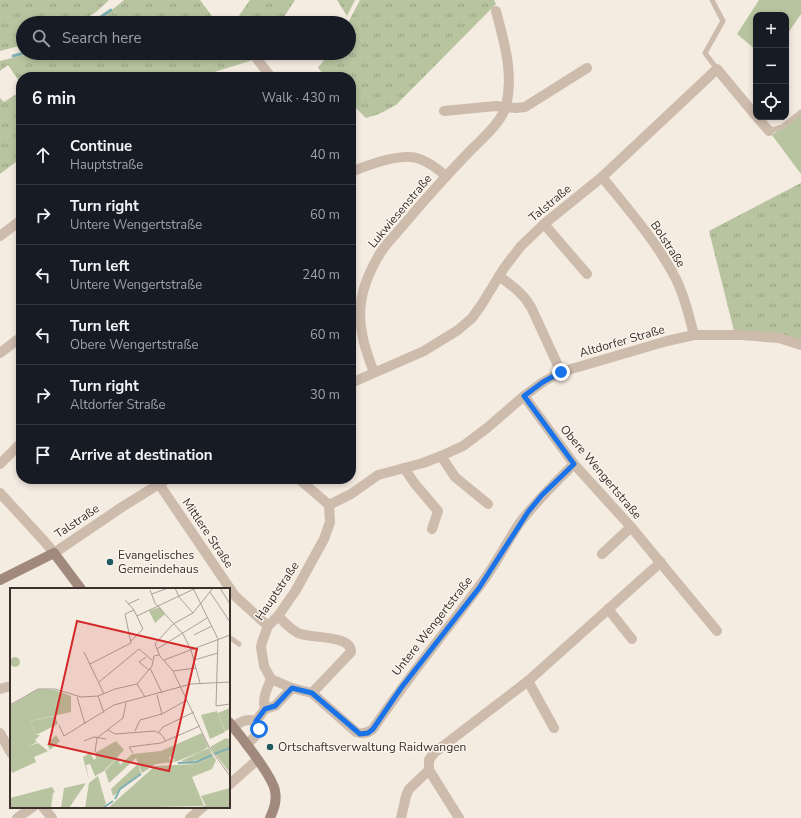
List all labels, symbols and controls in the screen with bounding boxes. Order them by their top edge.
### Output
map controls [753,12,789,120]
button: + [753,12,789,48]
search box [16,16,356,60]
icon: search [30,27,52,49]
text: Search here [62,28,142,48]
button: − [753,48,789,84]
button: locate [753,84,789,120]
text: 6 min [32,87,76,110]
text: Walk · 430 m [262,89,340,107]
text: Continue [70,136,132,156]
icon: ahead [32,144,54,166]
text: 40 m [310,146,340,164]
text: Hauptstraße [70,156,143,174]
street label: Lukwiesenstraße [364,171,436,251]
street label: Talstraße [526,181,574,225]
text: Turn right [70,196,139,216]
icon: right [32,204,54,226]
text: 60 m [310,206,340,224]
text: Untere Wengertstraße [70,216,202,234]
street label: Bolstraße [647,218,689,270]
text: Turn left [70,256,129,276]
icon: left [32,264,54,286]
text: 240 m [302,266,340,284]
text: Untere Wengertstraße [70,276,202,294]
text: Turn left [70,316,129,336]
street label: Altdorfer Straße [577,321,667,361]
icon: left [32,324,54,346]
text: 60 m [310,326,340,344]
text: Obere Wengertstraße [70,336,198,354]
route end [552,363,570,381]
text: Turn right [70,376,139,396]
icon: right [32,384,54,406]
text: 30 m [310,386,340,404]
text: Altdorfer Straße [70,396,165,414]
street label: Obere Wengertstraße [557,421,645,523]
icon: arrive [32,444,54,466]
text: Arrive at destination [70,445,213,465]
street label: Mittlere Straße [179,495,237,571]
street label: Talstraße [52,500,102,542]
place label: Evangelisches Gemeindehaus [118,547,199,577]
marker: Evangelisches Gemeindehaus [105,557,115,567]
street label: Hauptstraße [251,558,303,624]
street label: Untere Wengertstraße [388,573,476,679]
inset map [10,588,230,808]
route start [250,720,268,738]
place label: Ortschaftsverwaltung Raidwangen [278,739,466,755]
marker: Ortschaftsverwaltung Raidwangen [265,742,275,752]

